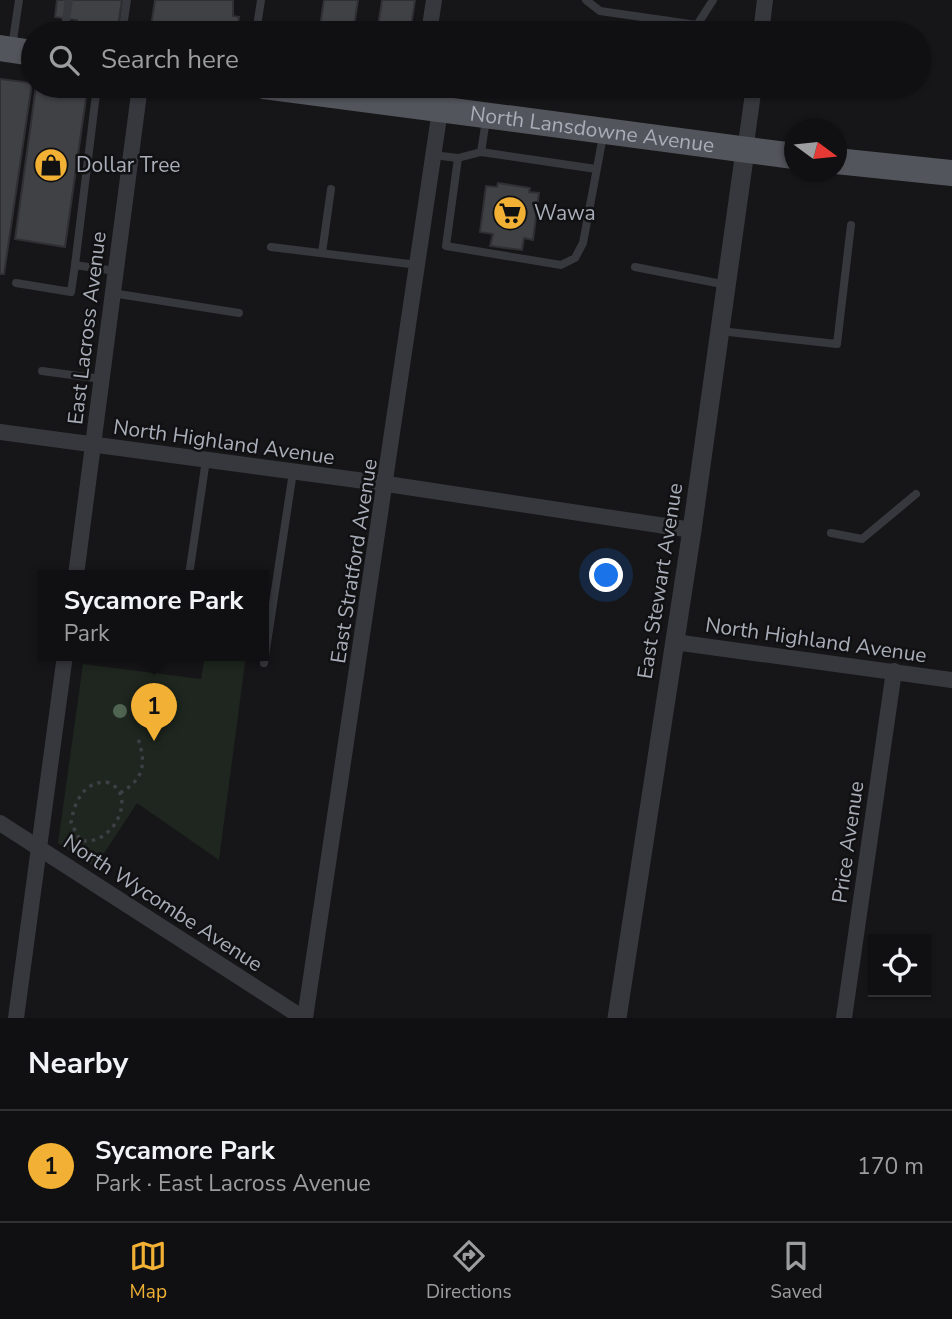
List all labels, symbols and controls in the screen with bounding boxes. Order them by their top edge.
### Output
search box [21,21,931,98]
icon: search [45,41,83,79]
text: Search here [101,42,239,77]
street label: North Lansdowne Avenue [468,99,716,159]
north arrow [784,119,847,182]
shop icon: Dollar Tree [32,146,70,184]
place label: Dollar Tree [76,151,181,179]
supermarket icon: Wawa [491,194,529,232]
place label: Wawa [534,199,596,227]
street label: East Lacross Avenue [61,230,113,426]
street label: North Highland Avenue [111,413,337,471]
street label: East Stratford Avenue [324,457,384,665]
street label: East Stewart Avenue [631,481,689,681]
your location [589,558,623,592]
popup [38,570,269,661]
text: Sycamore Park [64,583,243,618]
street label: North Highland Avenue [703,611,929,669]
text: Park [64,618,110,649]
pin: 1 [131,683,177,741]
street label: Price Avenue [826,779,870,905]
street label: North Wycombe Avenue [58,828,268,978]
map controls [868,934,931,997]
button: locate [868,934,931,997]
text: Nearby [28,1043,128,1084]
text: Sycamore Park [95,1133,275,1168]
text: 1 [44,1151,58,1182]
text: 170 m [857,1151,924,1182]
text: Park · East Lacross Avenue [95,1168,371,1199]
tab: Map [129,1237,167,1305]
tab: Directions [426,1237,512,1305]
tab: Saved [770,1237,823,1305]

